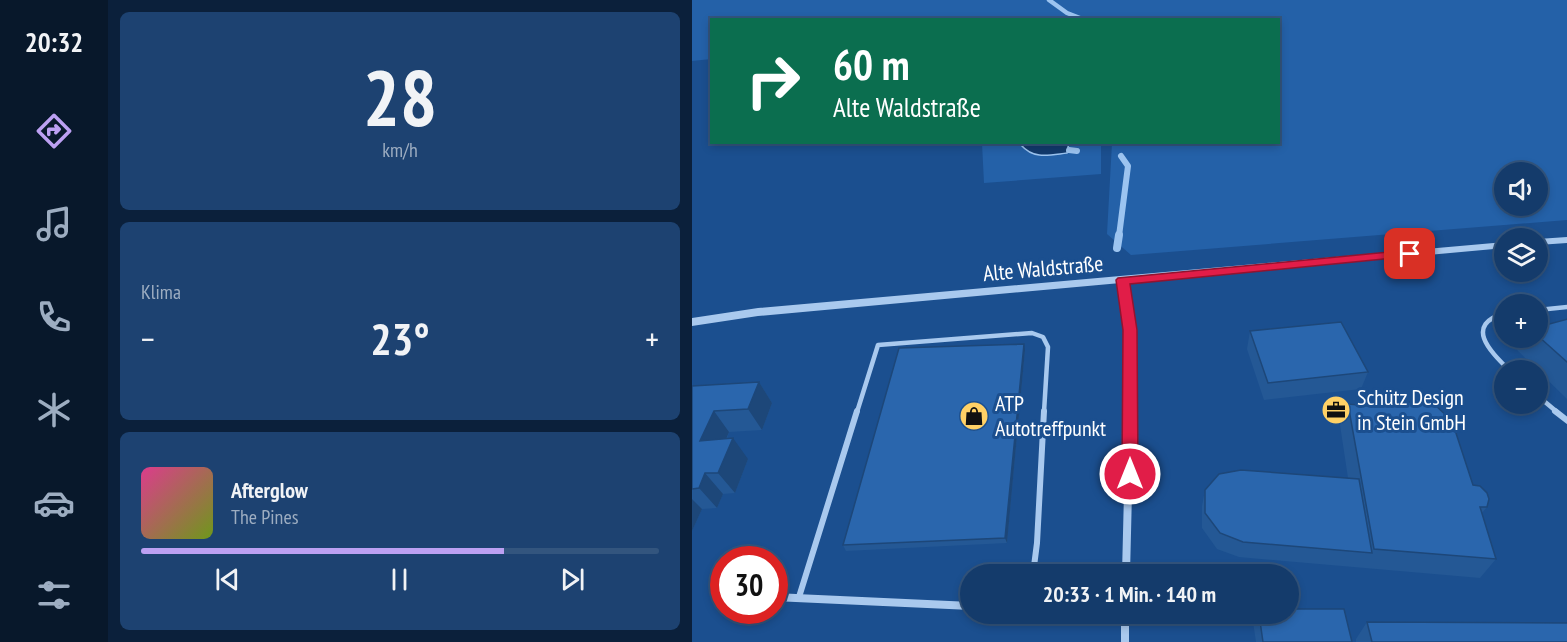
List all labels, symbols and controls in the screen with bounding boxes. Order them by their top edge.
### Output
text: 20:32 [25,25,83,59]
text: 60 m [833,37,910,92]
icon: right [734,42,812,120]
text: 28 [363,47,437,148]
text: Alte Waldstraße [833,90,981,124]
icon: directions [33,110,75,152]
text: km/h [382,137,418,163]
map controls [1494,162,1548,414]
button: sound [1494,162,1548,216]
icon: music [33,203,75,245]
pin [1384,228,1435,279]
button: layers [1494,228,1548,282]
icon: arrive [1393,237,1426,270]
street label: Alte Waldstraße [982,249,1104,287]
text: Klima [141,279,181,305]
button: + [1494,294,1548,348]
icon: phone [33,296,75,338]
text: 23° [370,309,430,367]
text: − [141,317,155,360]
text: + [645,317,659,360]
button: − [1494,360,1548,414]
place label: Schütz Design in Stein GmbH [1357,383,1466,436]
icon: climate [33,389,75,431]
place label: ATP Autotreffpunkt [995,389,1106,442]
office icon: Schütz Design in Stein GmbH [1320,394,1352,426]
shop icon: ATP Autotreffpunkt [958,400,990,432]
position arrow [1098,442,1162,506]
text: Afterglow [231,476,308,504]
icon: car [33,482,75,524]
text: The Pines [231,504,298,530]
speed limit sign: 30 [710,546,788,624]
icon: previous [211,563,244,596]
icon: pause [383,563,416,596]
icon: next [556,563,589,596]
icon: filters [33,574,75,616]
text: 20:33 · 1 Min. · 140 m [1043,580,1216,608]

